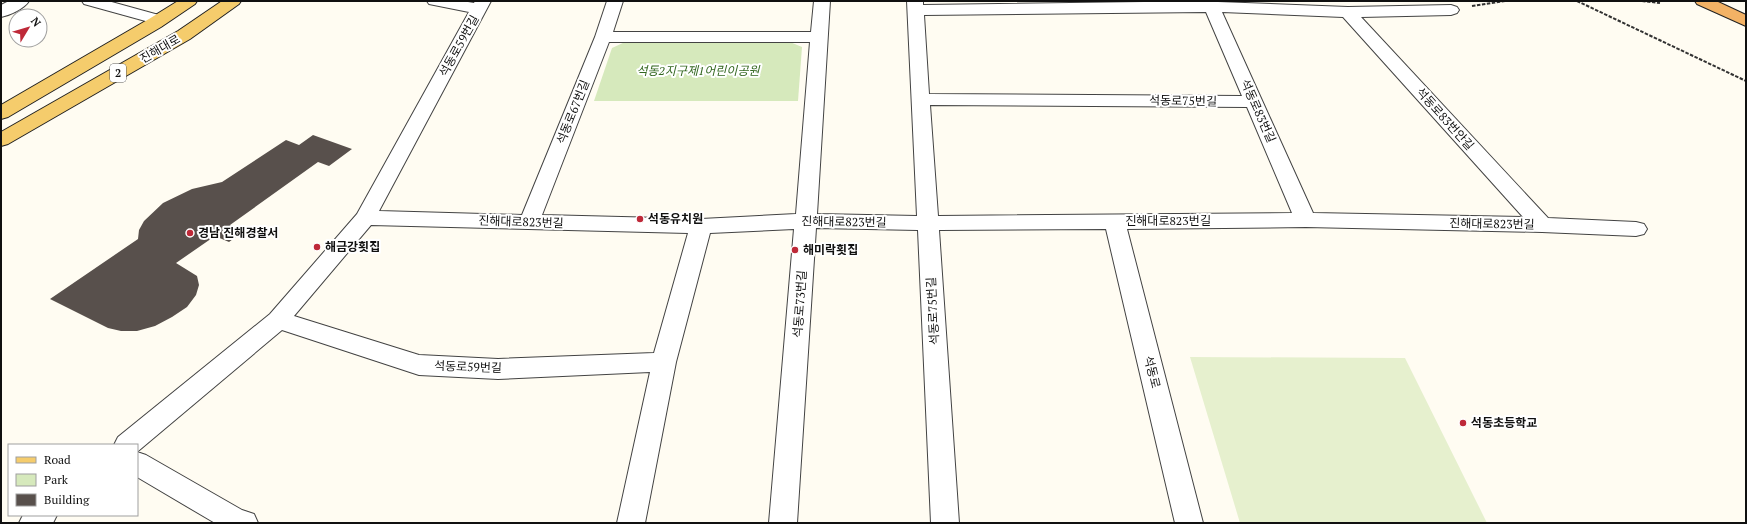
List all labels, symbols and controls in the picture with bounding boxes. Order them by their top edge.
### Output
north arrow [8,8,48,48]
street label: 석동로59번길 [436,12,482,79]
text: N [28,14,44,30]
street label: 진해대로 [137,31,183,66]
park label: 석동2지구제1어린이공원 [637,63,760,78]
road number: 2 [110,64,126,82]
street label: 석동로67번길 [553,77,592,146]
street label: 석동로83번길 [1238,77,1279,145]
street label: 석동로83번안길 [1413,84,1477,153]
street label: 석동로75번길 [1149,92,1217,109]
place label: 석동유치원 [648,211,703,226]
street label: 진해대로823번길 [478,213,564,230]
street label: 진해대로823번길 [801,213,887,230]
street label: 진해대로823번길 [1125,213,1211,228]
marker: 석동유치원 [635,214,645,224]
street label: 진해대로823번길 [1449,215,1535,232]
place label: 경남 진해경찰서 [198,225,279,240]
marker: 경남 진해경찰서 [185,228,195,238]
place label: 해금강횟집 [325,239,380,254]
marker: 해금강횟집 [312,242,322,252]
place label: 해미락횟집 [803,242,858,257]
marker: 해미락횟집 [790,245,800,255]
street label: 석동로73번길 [790,270,809,338]
street label: 석동로75번길 [923,277,942,345]
street label: 석동로 [1141,354,1164,390]
street label: 석동로59번길 [434,358,502,375]
place label: 석동초등학교 [1471,415,1537,430]
marker: 석동초등학교 [1458,418,1468,428]
legend [8,444,138,516]
text: Road [44,452,71,467]
text: Park [44,472,69,487]
text: Building [44,492,90,507]

